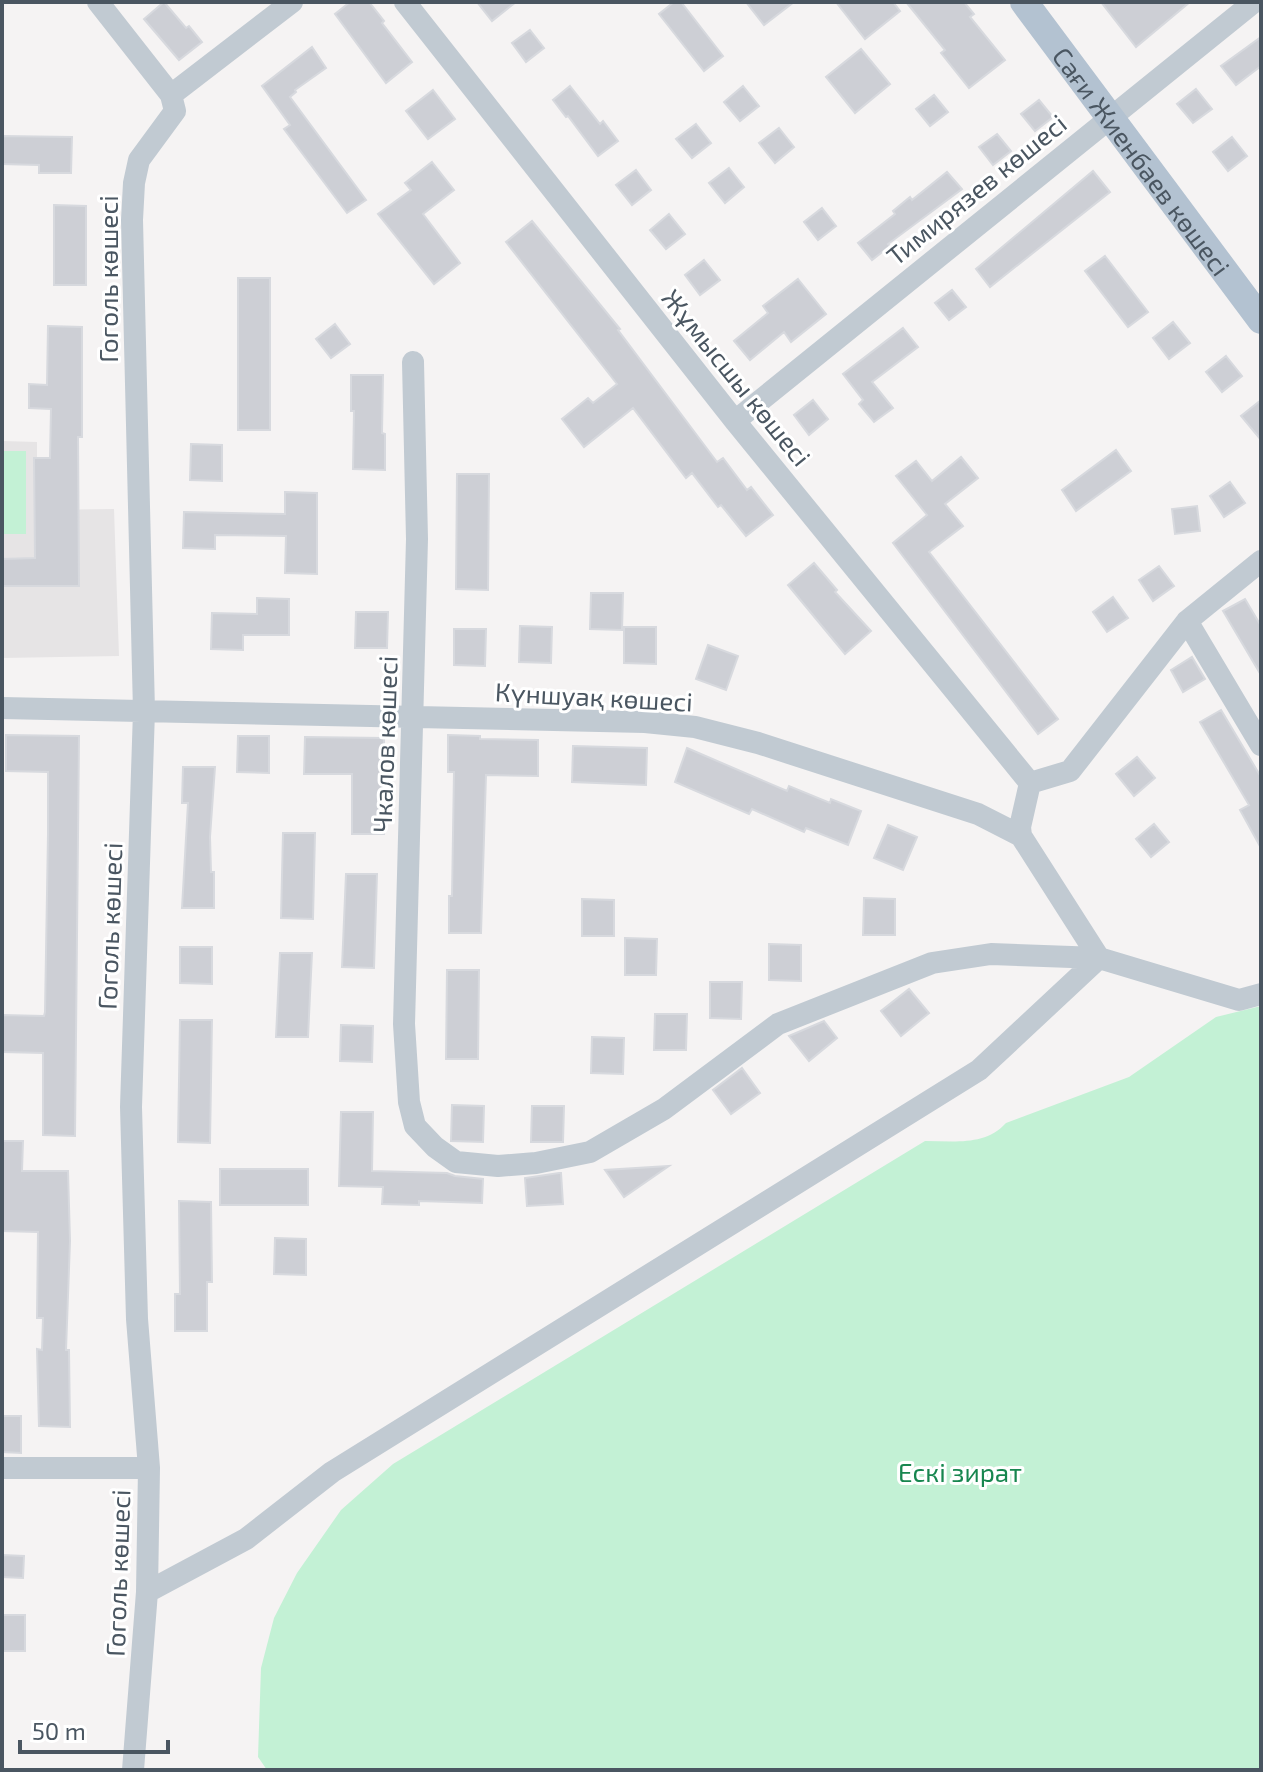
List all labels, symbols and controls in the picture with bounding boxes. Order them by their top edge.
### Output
street label: Сағи Жиенбаев көшесі [1047,40,1237,281]
street label: Тимирязев көшесі [880,107,1072,271]
street label: Гоголь көшесі [92,195,123,363]
street label: Жұмысшы көшесі [656,282,818,472]
street label: Чкалов көшесі [365,655,403,833]
street label: Күншуақ көшесі [494,675,694,718]
street label: Гоголь көшесі [91,842,127,1010]
park label: Ескі зират [898,1456,1022,1487]
street label: Гоголь көшесі [99,1489,135,1657]
scale bar [20,1704,168,1754]
text: 50 m [32,1716,86,1745]

